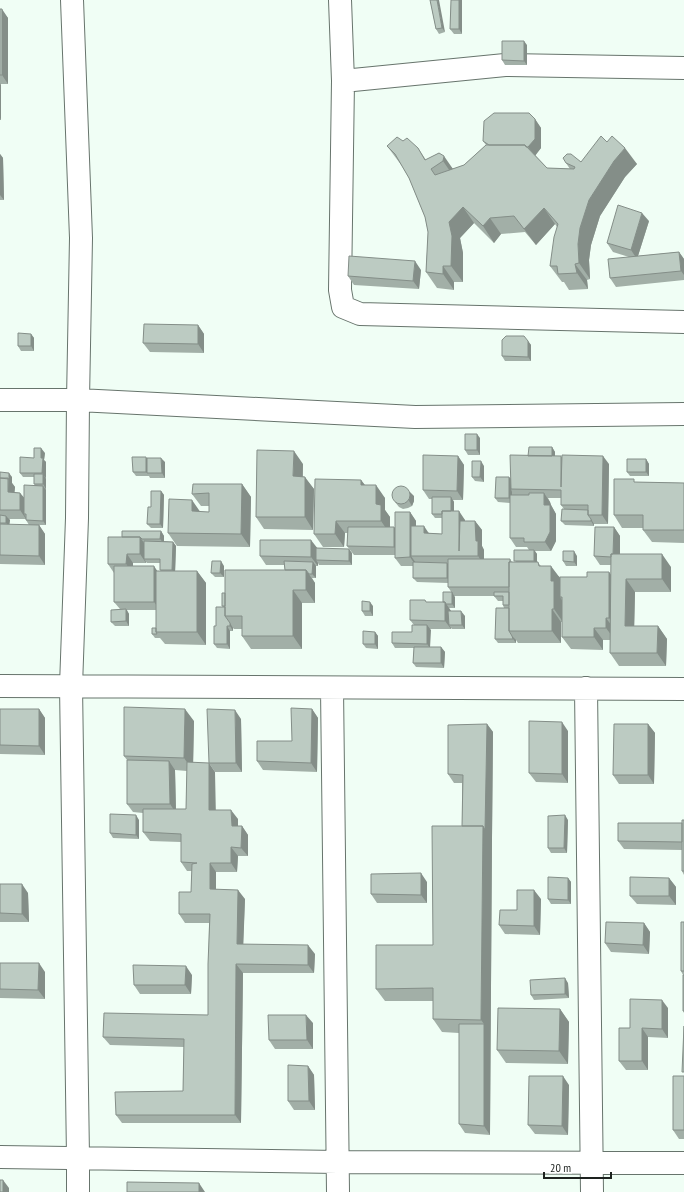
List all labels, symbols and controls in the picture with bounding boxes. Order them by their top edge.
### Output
scale bar [544,1154,611,1180]
text: 20 m [550,1160,571,1175]

